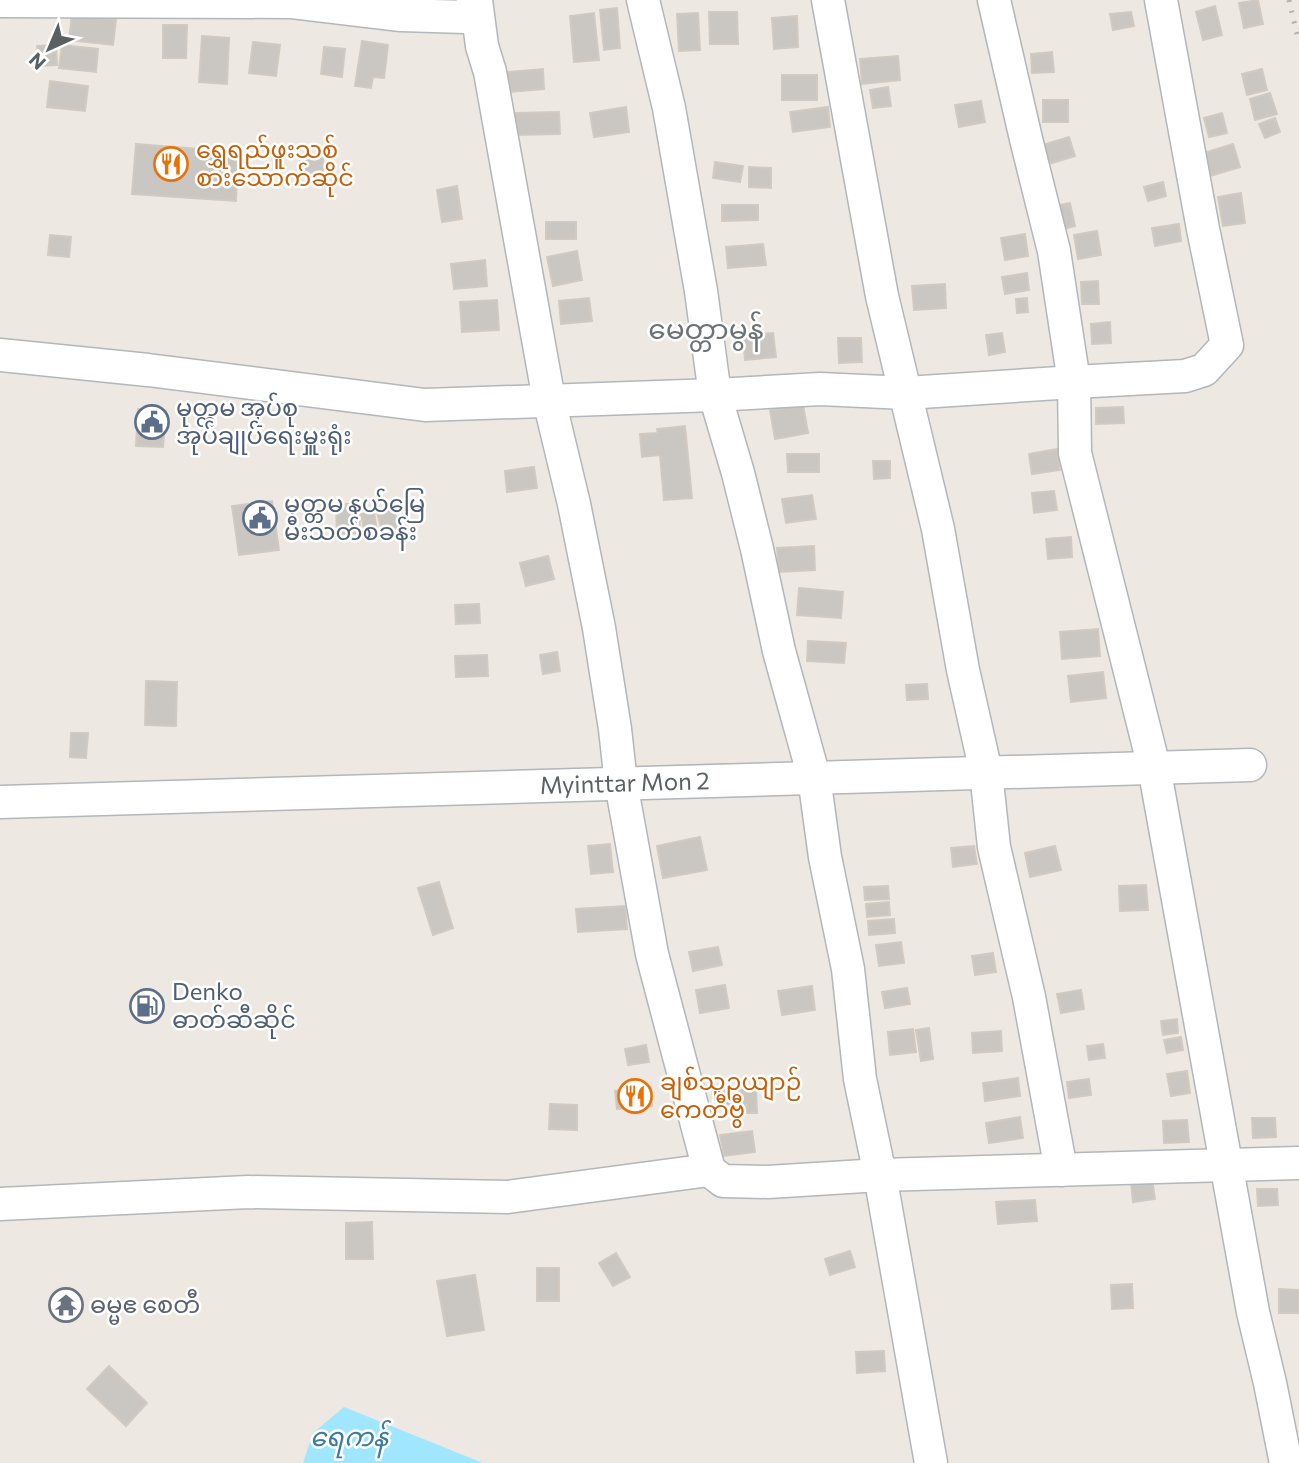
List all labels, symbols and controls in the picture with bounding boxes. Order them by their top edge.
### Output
north arrow [14,14,84,84]
text: N [24,48,50,75]
place label: ရွှေရည်ဖူးသစ် စားသောက်ဆိုင် [196,134,354,197]
restaurant icon: ရွှေရည်ဖူးသစ် စားသောက်ဆိုင် [152,145,190,183]
district label: မေတ္တာမွန် [648,311,764,352]
place label: မုတ္တမ အုပ်စု အုပ်ချုပ်ရေးမှူးရုံး [176,392,352,455]
public building icon: မုတ္တမ အုပ်စု အုပ်ချုပ်ရေးမှူးရုံး [133,403,171,441]
place label: မုတ္တမ နယ်မြေ မီးသတ်စခန်း [284,488,425,551]
public building icon: မုတ္တမ နယ်မြေ မီးသတ်စခန်း [241,499,279,537]
street label: Myinttar Mon 2 [539,765,710,799]
place label: Denko ဓာတ်ဆီဆိုင် [172,976,296,1039]
fuel station icon: Denko ဓာတ်ဆီဆိုင် [128,987,166,1025]
place label: ချစ်သူဥယျာဉ် ကေတီဗွီ [660,1066,801,1128]
restaurant icon: ချစ်သူဥယျာဉ် ကေတီဗွီ [616,1077,654,1115]
temple icon: ဓမ္မဧ စေတီ [47,1286,85,1324]
place label: ဓမ္မဧ စေတီ [90,1289,200,1325]
water label: ရေကန် [310,1419,392,1459]

